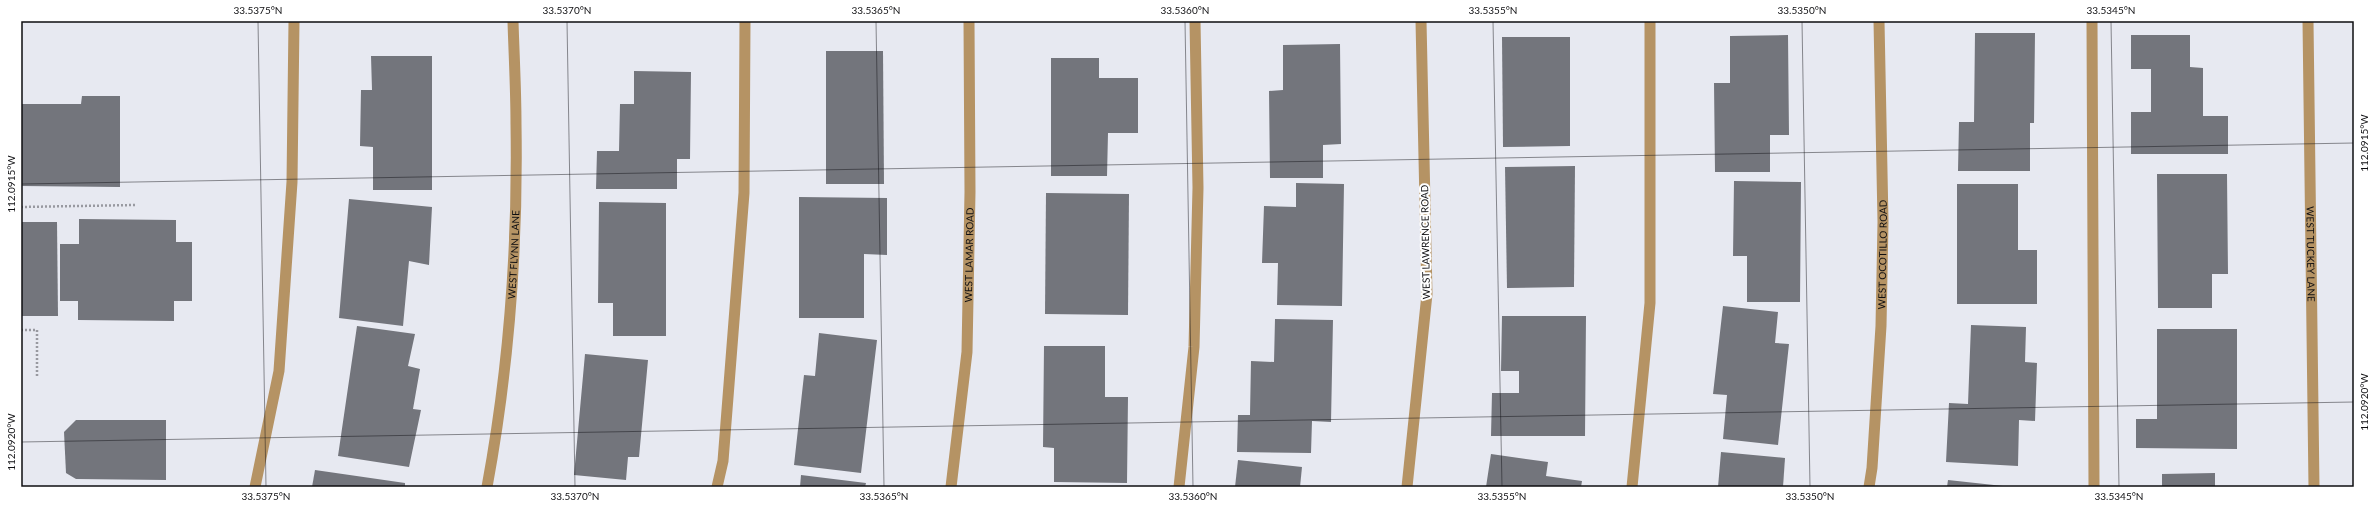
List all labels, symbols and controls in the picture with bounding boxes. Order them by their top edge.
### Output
text: 33.5375°N [234,4,282,16]
text: 33.5370°N [543,4,591,16]
text: 33.5365°N [852,4,900,16]
text: 33.5360°N [1161,4,1209,16]
text: 33.5355°N [1469,4,1517,16]
text: 33.5350°N [1778,4,1826,16]
text: 33.5345°N [2087,4,2135,16]
text: 112.0915°W [2358,114,2370,172]
text: 112.0915°W [5,155,17,213]
street label: WEST LAWRENCE ROAD [1418,184,1432,299]
street label: WEST OCOTILLO ROAD [1875,199,1889,309]
street label: WEST TUCKEY LANE [2304,206,2318,302]
street label: WEST LAMAR ROAD [962,207,976,303]
street label: WEST FLYNN LANE [505,210,522,300]
text: 112.0920°W [2358,373,2370,431]
text: 112.0920°W [5,413,17,471]
text: 33.5375°N [242,490,290,502]
text: 33.5370°N [551,490,599,502]
text: 33.5365°N [860,490,908,502]
text: 33.5360°N [1169,490,1217,502]
text: 33.5355°N [1478,490,1526,502]
text: 33.5350°N [1786,490,1834,502]
text: 33.5345°N [2095,490,2143,502]

